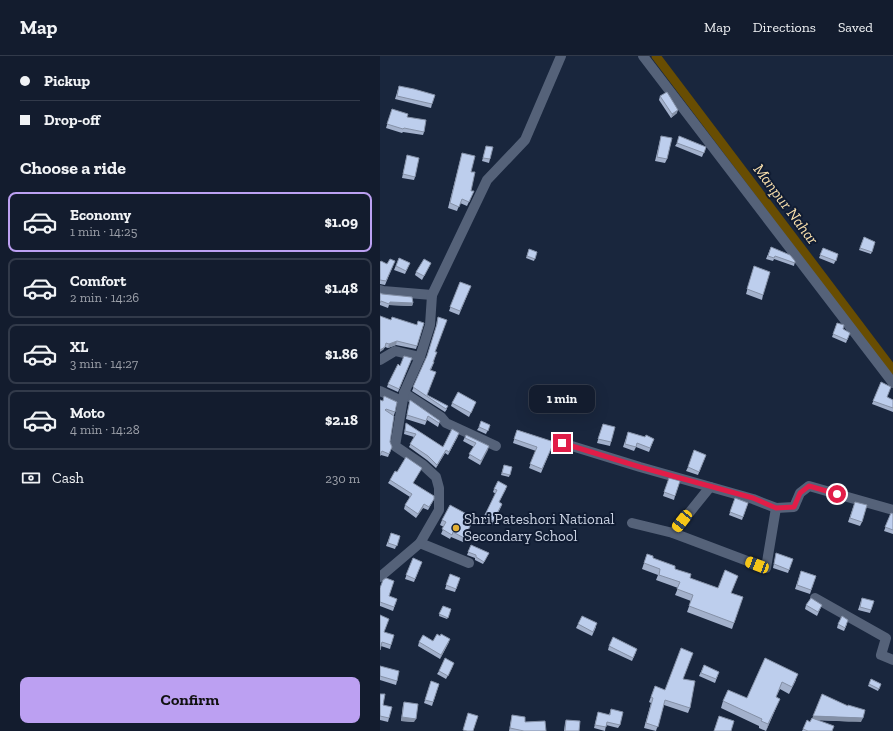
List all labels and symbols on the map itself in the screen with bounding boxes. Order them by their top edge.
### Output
water label: Manpur Nahar [749,160,823,249]
callout: 1 min [529,385,595,413]
route end [553,434,571,452]
route start [828,485,846,503]
car [670,508,694,534]
place label: Shri Pateshori National Secondary School [464,510,615,545]
marker: Shri Pateshori National Secondary School [451,523,461,533]
car [744,555,770,575]

